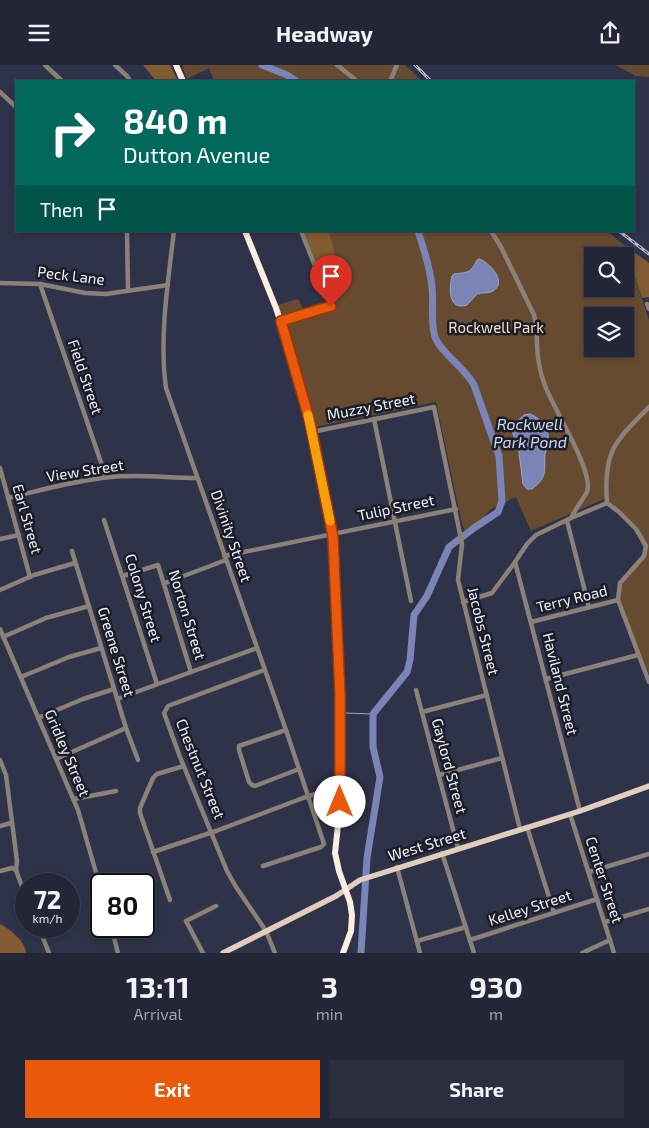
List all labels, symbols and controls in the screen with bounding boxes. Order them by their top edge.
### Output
icon: menu [25,19,53,47]
icon: share [596,19,624,47]
text: Headway [276,20,373,46]
text: 840 m [123,99,228,141]
icon: right [40,100,105,165]
text: Dutton Avenue [123,141,270,167]
icon: arrive [93,195,121,223]
text: Then [40,198,83,221]
map controls [584,247,634,357]
button: search [584,247,634,297]
pin [310,255,352,306]
street label: Peck Lane [36,262,106,288]
icon: arrive [317,262,345,290]
button: layers [584,307,634,357]
park label: Rockwell Park [448,318,544,336]
street label: Field Street [65,337,107,417]
street label: Muzzy Street [325,389,417,423]
water label: Rockwell Park Pond [493,414,567,451]
street label: View Street [45,455,125,485]
street label: Earl Street [9,482,47,556]
street label: Divinity Street [208,487,256,584]
street label: Tulip Street [356,490,436,524]
street label: Colony Street [122,551,166,644]
street label: Norton Street [166,568,210,662]
street label: Terry Road [534,581,609,616]
street label: Jacobs Street [464,585,504,677]
street label: Greene Street [95,605,139,699]
street label: Haviland Street [540,631,582,737]
street label: Gridley Street [41,706,94,799]
street label: Chestnut Street [173,716,229,822]
street label: Gaylord Street [429,716,471,816]
position arrow [313,775,365,827]
street label: West Street [386,824,468,864]
street label: Center Street [583,834,627,925]
speed limit sign: 80 [90,873,155,938]
text: 72 [34,884,61,914]
street label: Kelley Street [486,885,574,929]
text: km/h [33,911,62,925]
text: 13:11 [126,968,190,1004]
text: 3 [321,968,338,1004]
text: 930 [469,968,523,1004]
text: Arrival [134,1004,182,1023]
text: min [316,1004,343,1023]
text: m [489,1004,503,1023]
button: Exit [25,1060,320,1118]
button: Share [330,1060,624,1118]

